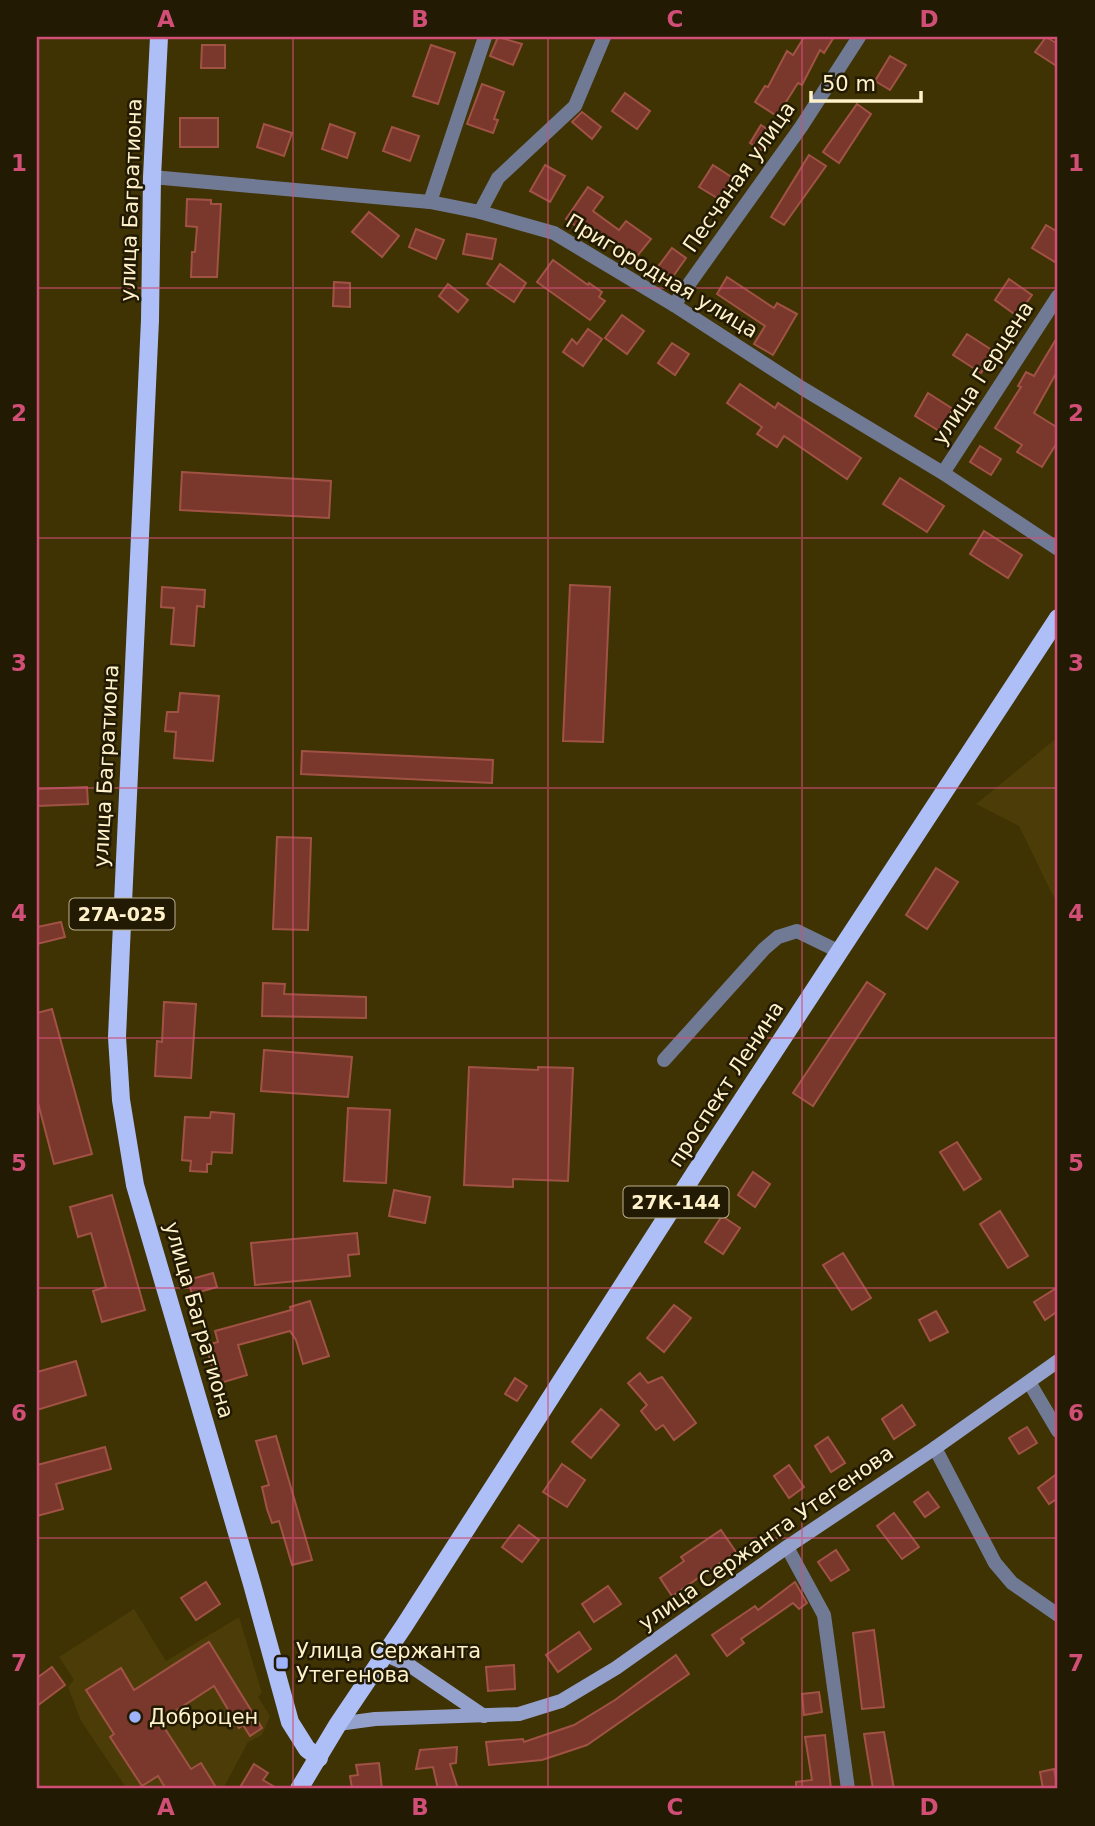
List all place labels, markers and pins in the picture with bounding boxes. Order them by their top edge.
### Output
place label: Улица Сержанта Утегенова [296,1639,481,1687]
marker: Улица Сержанта Утегенова [274,1655,290,1671]
place label: Доброцен [149,1705,258,1729]
marker: Доброцен [127,1709,143,1725]

